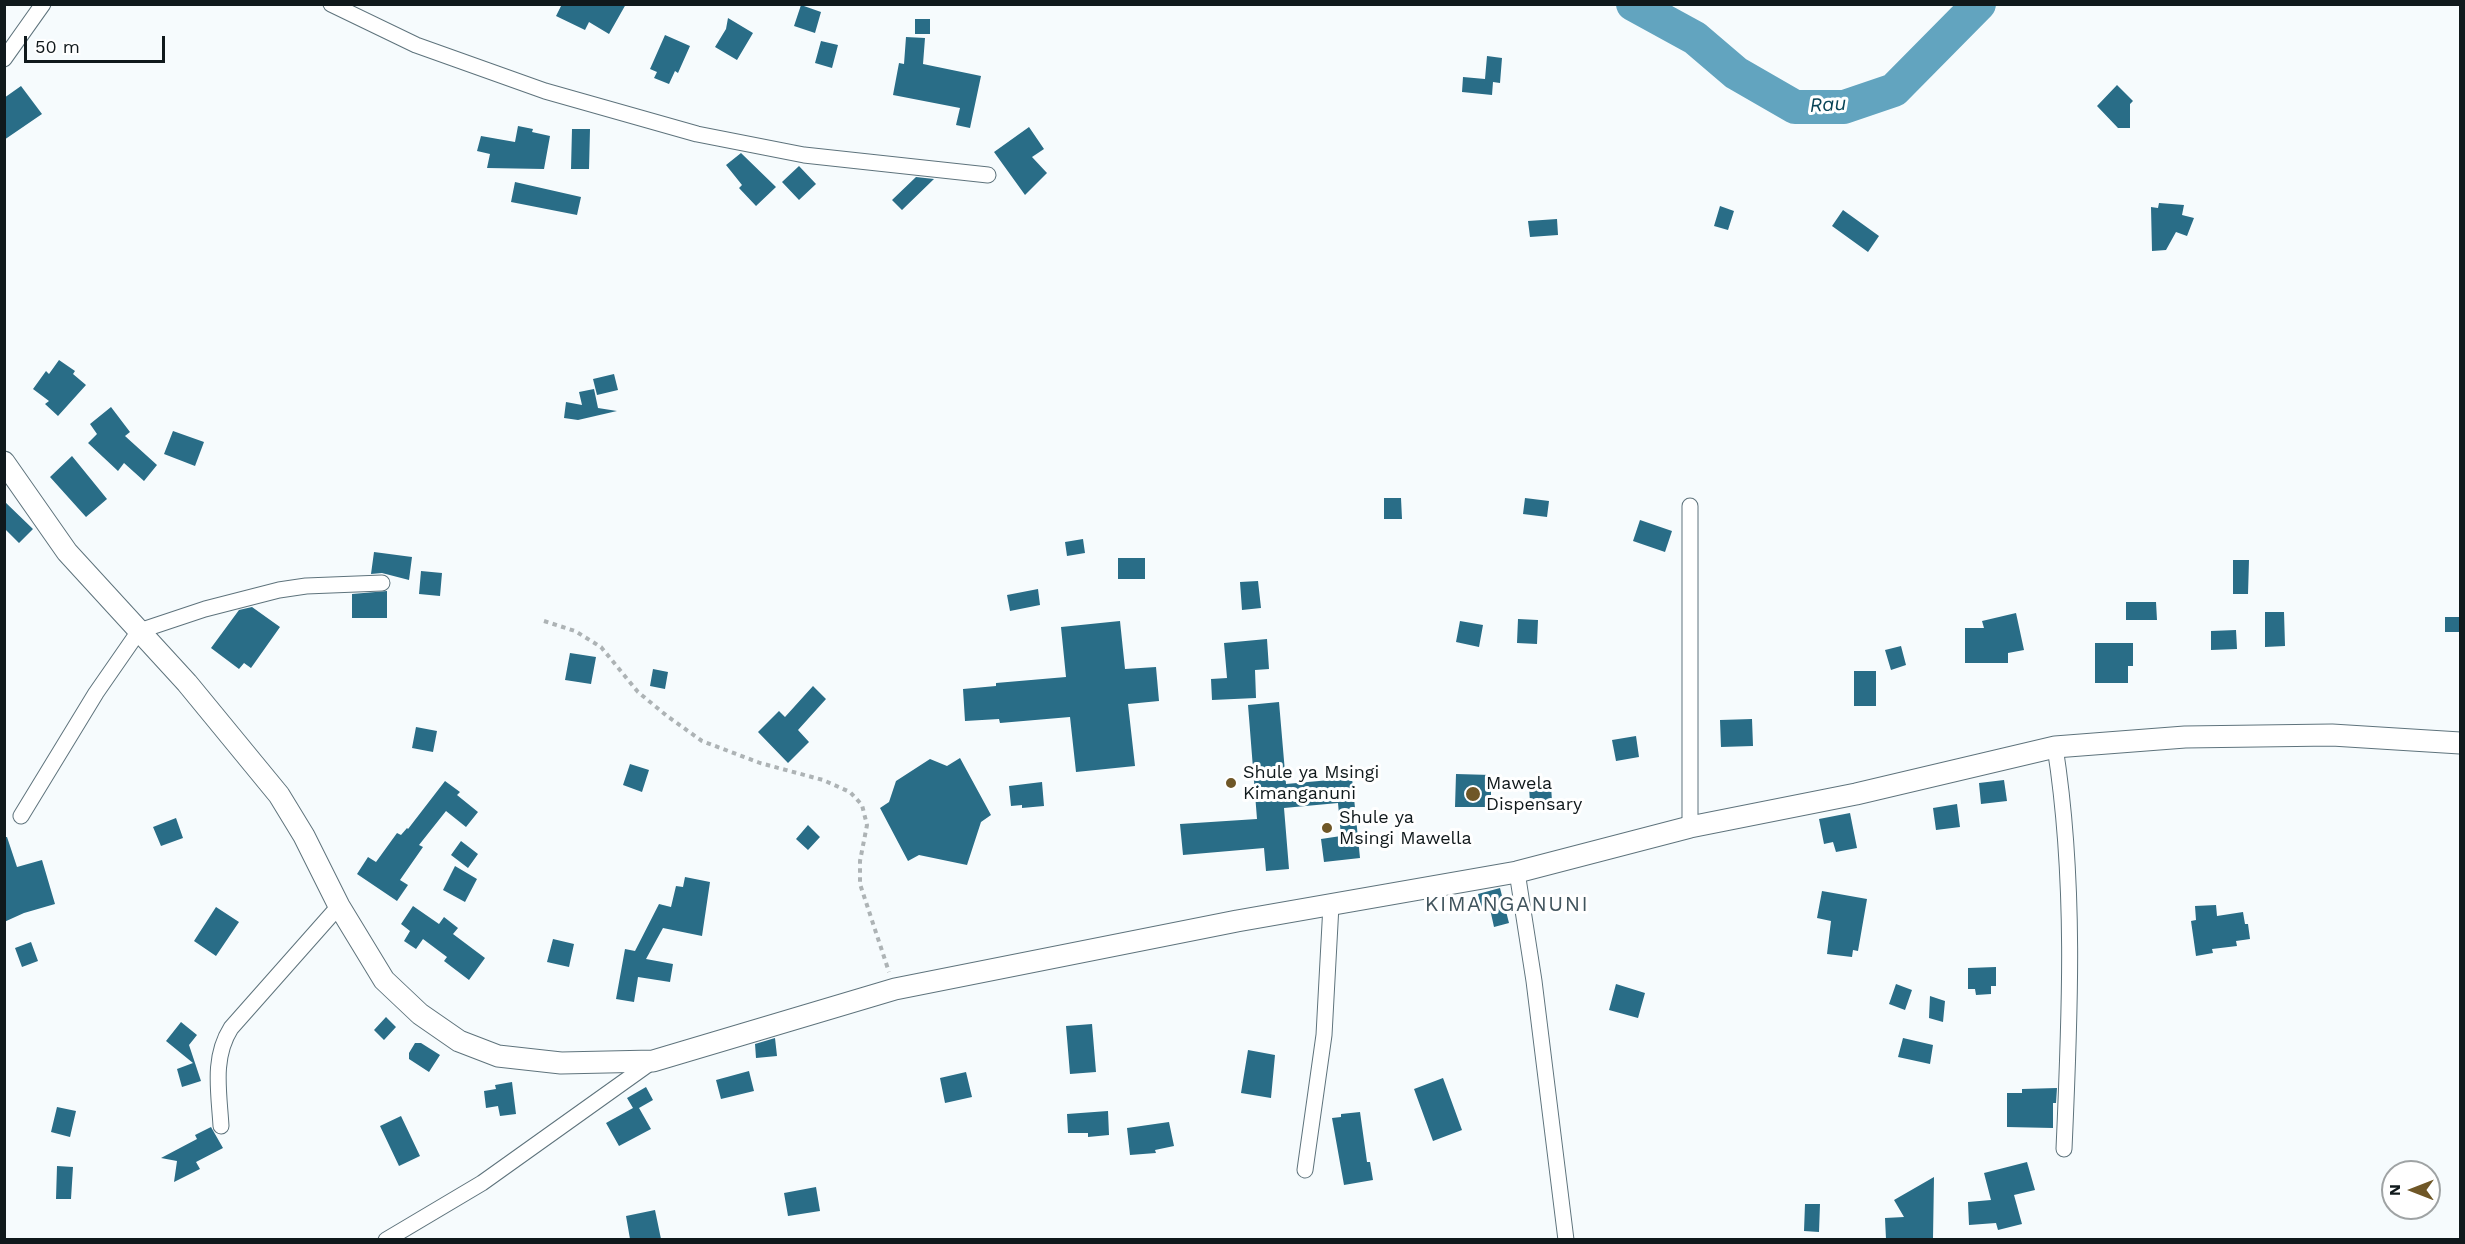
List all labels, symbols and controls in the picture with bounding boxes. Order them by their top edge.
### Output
scale bar [27,24,168,62]
text: 50 m [35,36,80,57]
water label: Rau [1809,92,1847,118]
place label: Shule ya Msingi Kimanganuni [1243,762,1379,804]
place label: Mawela Dispensary [1486,773,1582,816]
marker: Shule ya Msingi Kimanganuni [1224,776,1238,790]
marker: Mawela Dispensary [1464,785,1482,803]
place label: Shule ya Msingi Mawella [1339,807,1472,850]
marker: Shule ya Msingi Mawella [1320,821,1334,835]
district label: KIMANGANUNI [1425,892,1589,918]
north arrow [2381,1160,2441,1220]
text: N [2385,1184,2404,1196]

